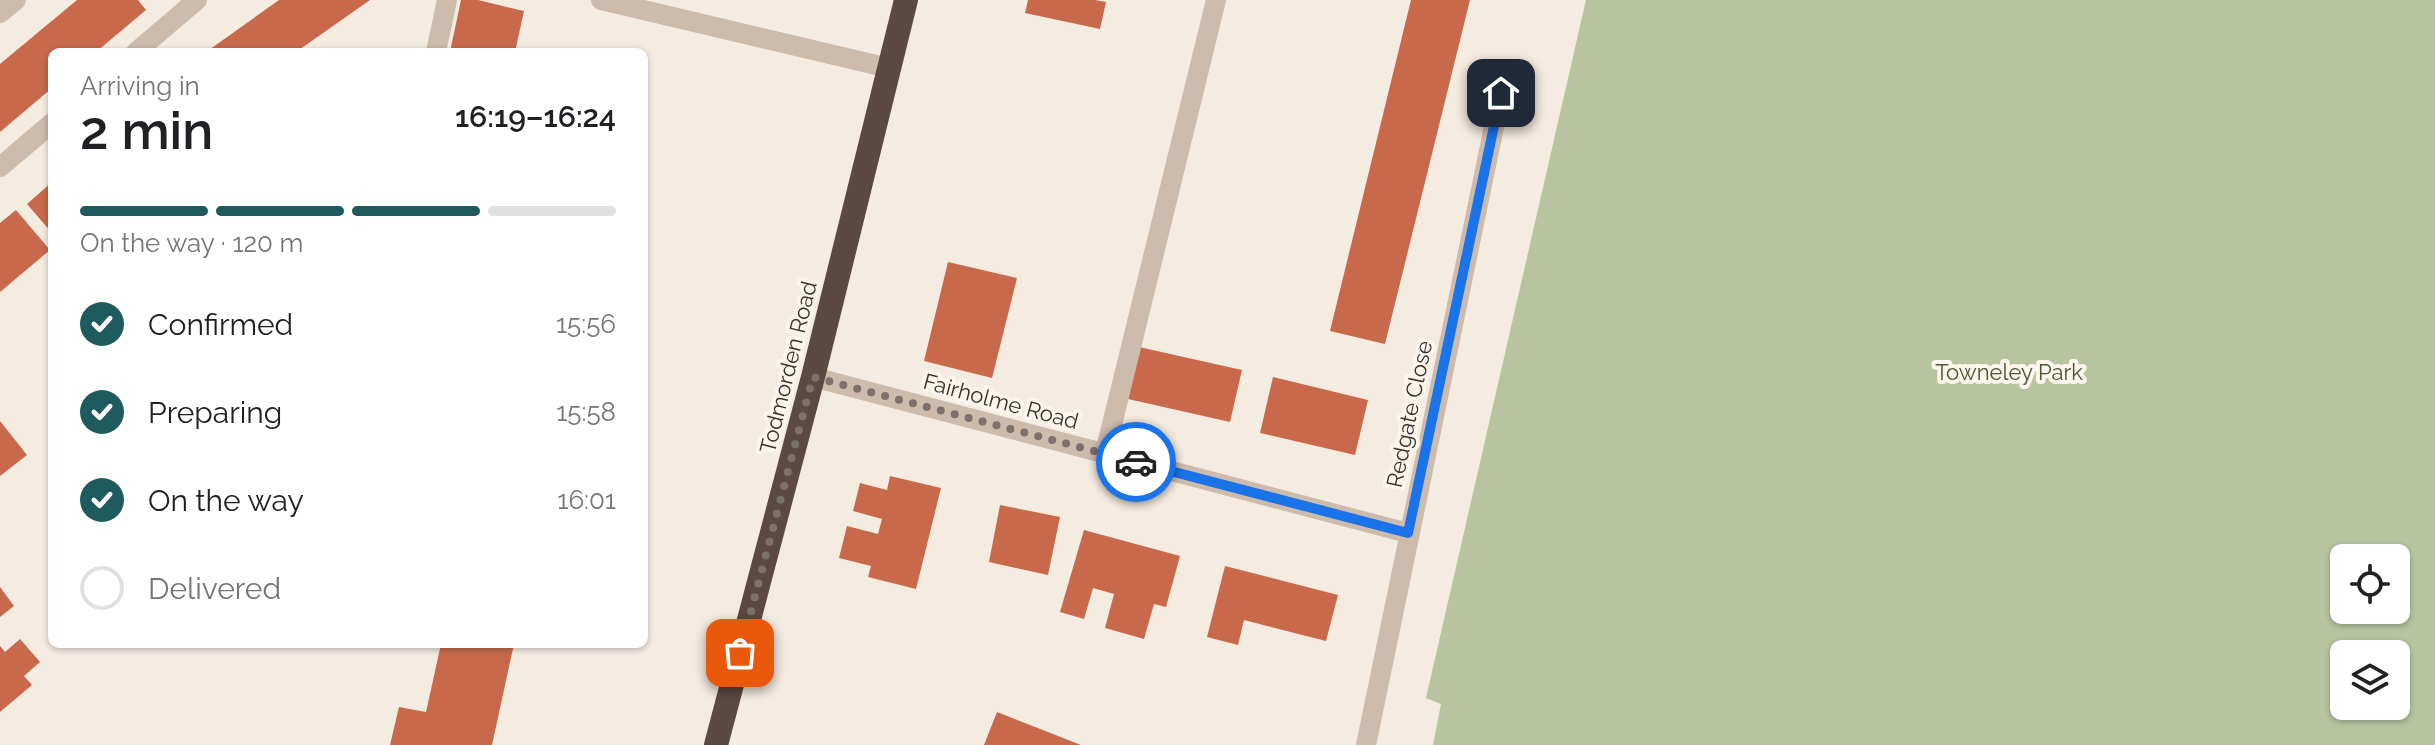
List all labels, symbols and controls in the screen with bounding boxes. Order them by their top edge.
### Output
pin [1467,59,1535,127]
text: Arriving in [80,71,200,101]
icon: home [1479,71,1523,115]
text: 16:19–16:24 [455,99,616,134]
text: 2 min [80,100,213,161]
text: On the way · 120 m [80,228,304,258]
street label: Todmorden Road [754,278,822,456]
icon: check [80,302,124,346]
text: Confirmed [148,307,293,342]
text: 15:56 [556,309,616,339]
street label: Redgate Close [1381,338,1437,490]
park label: Towneley Park [1935,359,2083,385]
street label: Fairholme Road [921,368,1081,434]
icon: check [80,390,124,434]
text: Preparing [148,395,282,430]
text: 15:58 [556,397,616,427]
courier [1096,422,1176,502]
icon: car [1114,440,1158,484]
icon: check [80,478,124,522]
text: On the way [148,483,304,518]
text: 16:01 [557,485,616,515]
map controls [2330,544,2410,720]
button: locate [2330,544,2410,624]
text: Delivered [148,571,281,606]
pin [706,619,774,687]
icon: bag [718,631,762,675]
button: layers [2330,640,2410,720]

